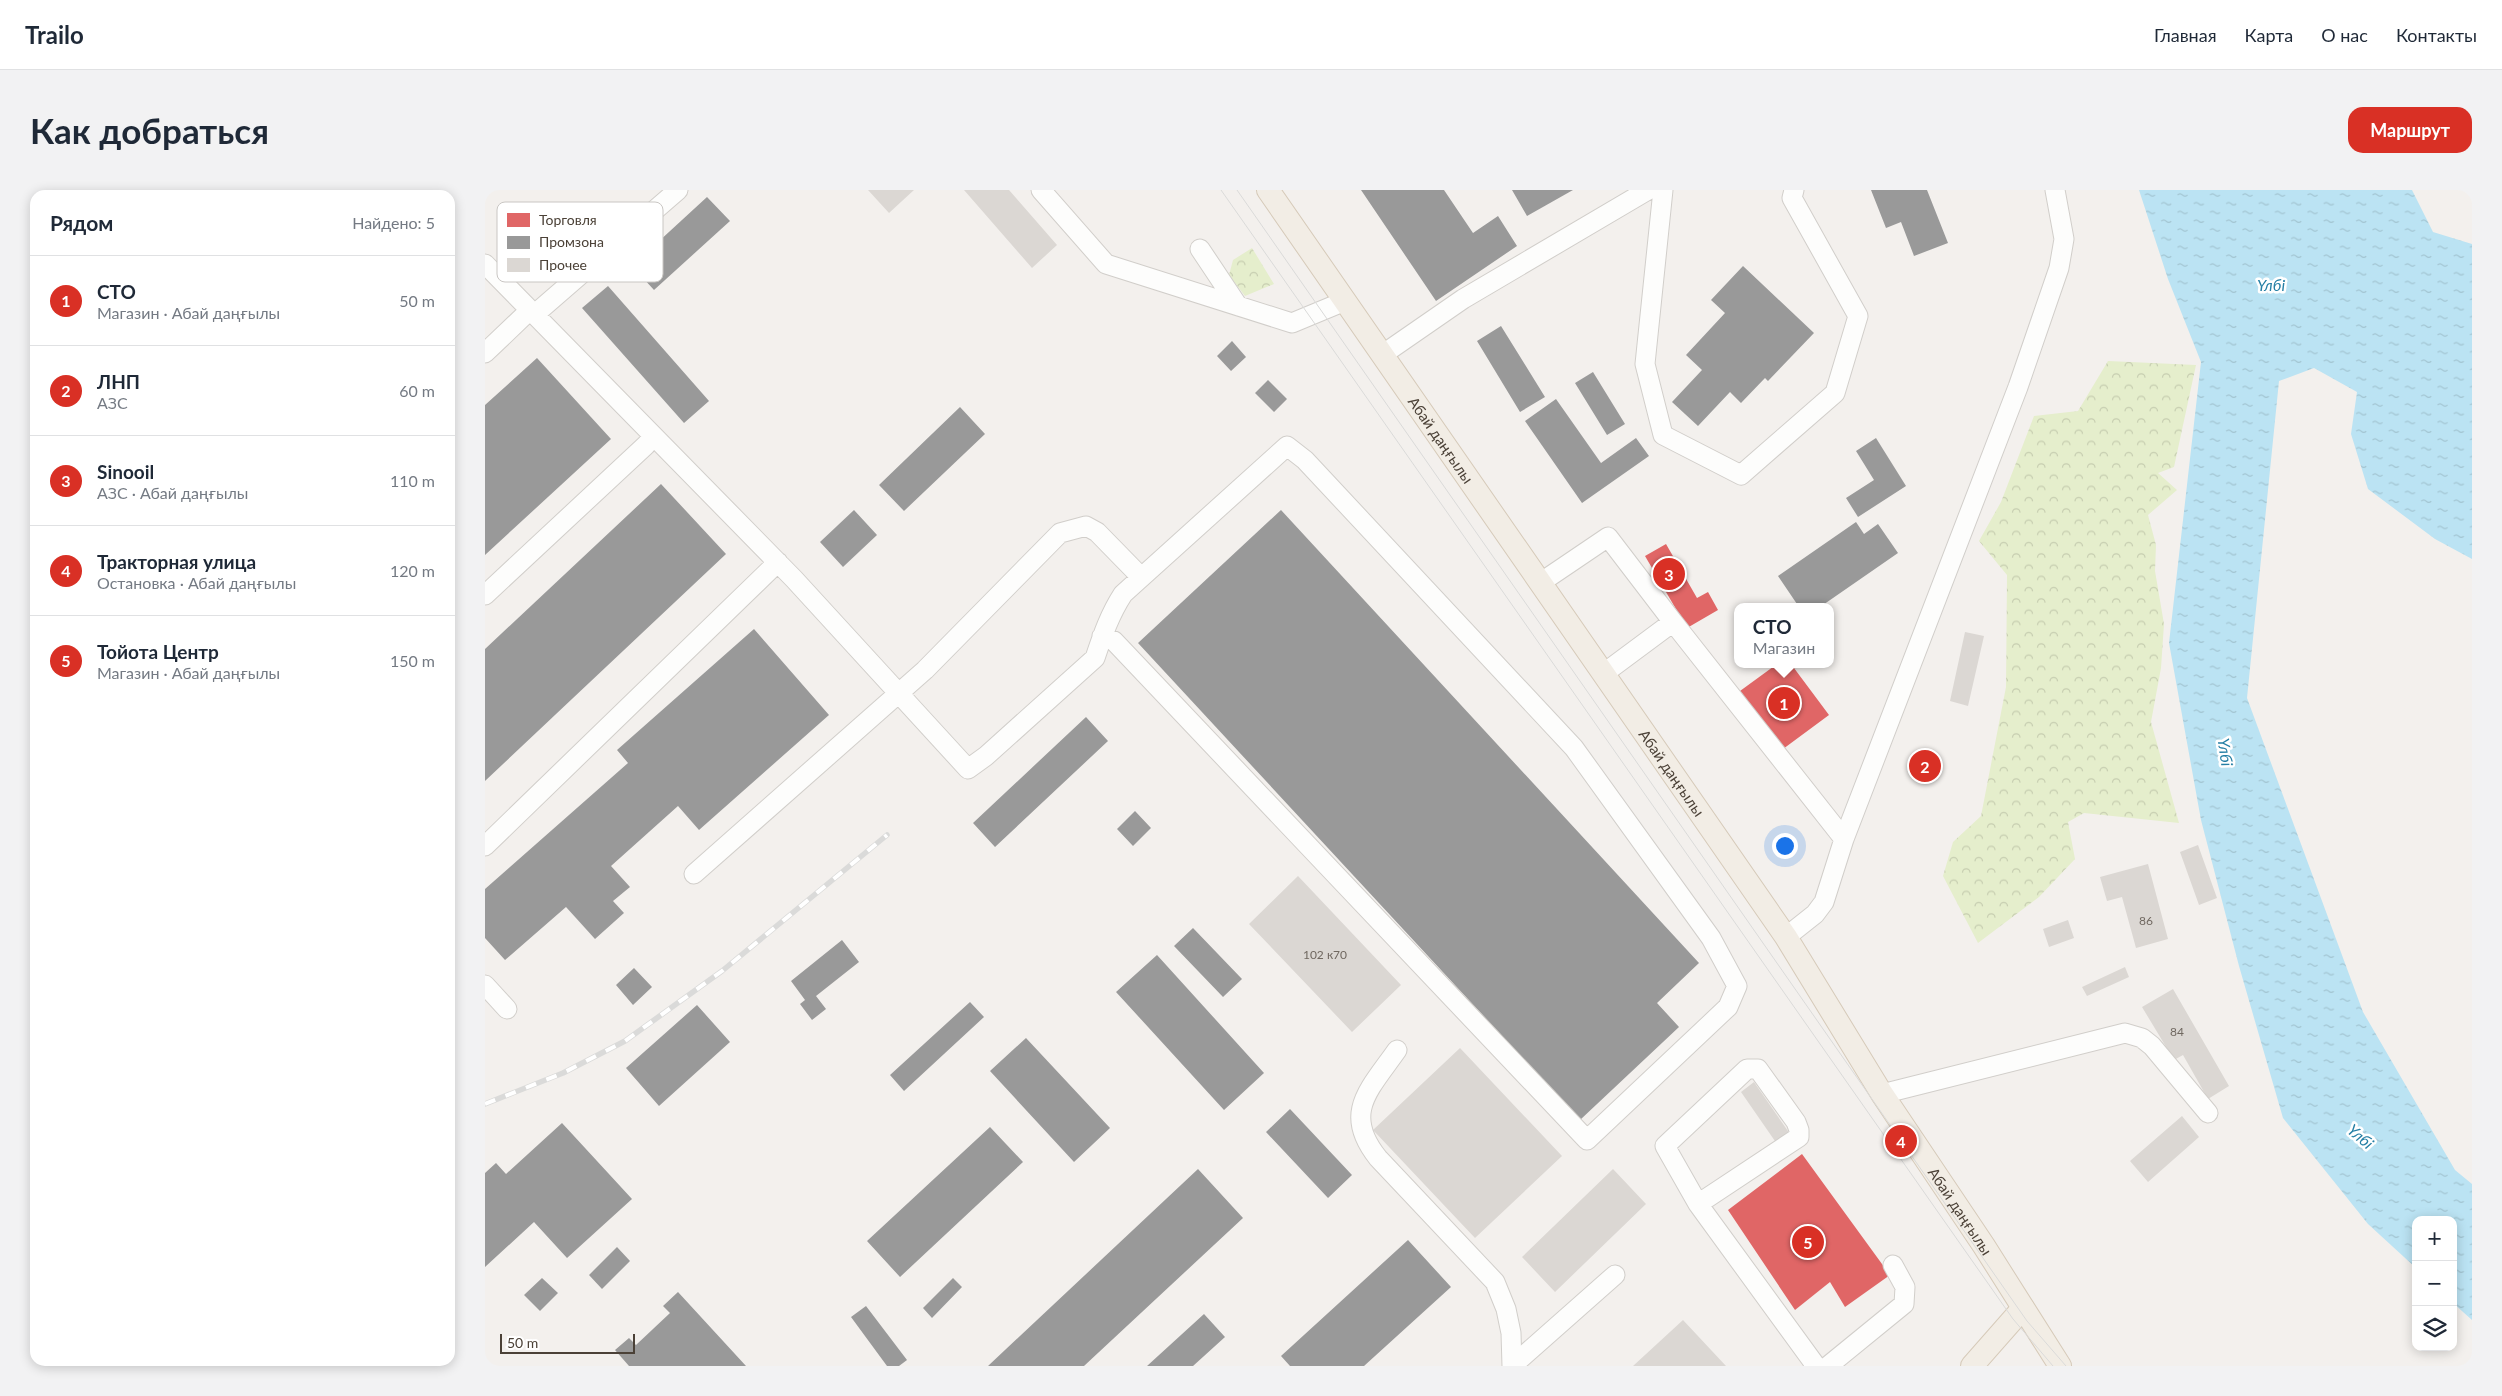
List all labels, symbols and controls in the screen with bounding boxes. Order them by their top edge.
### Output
text: Trailo [25,20,84,49]
text: Главная [2154,24,2217,46]
text: Карта [2245,24,2293,46]
text: О нас [2321,24,2368,46]
text: Контакты [2396,24,2477,46]
button: Маршрут [2348,107,2472,153]
text: Как добраться [30,109,269,151]
legend [497,202,663,282]
text: Рядом [50,210,113,235]
text: Торговля [539,211,597,228]
text: Найдено: 5 [352,213,435,232]
text: Промзона [539,233,604,250]
text: Прочее [539,256,587,273]
water label: Үлбі [2257,275,2285,294]
text: СТО [97,280,136,303]
text: 1 [61,291,71,310]
text: 50 m [399,291,435,310]
text: Магазин · Абай даңғылы [97,303,280,322]
text: ЛНП [97,370,140,393]
text: 2 [61,381,71,400]
text: 60 m [399,381,435,400]
text: АЗС [97,393,128,412]
street label: Абай даңғылы [1405,393,1478,487]
text: Sinooil [97,460,154,483]
text: 3 [61,471,71,490]
text: 110 m [390,471,435,490]
text: АЗС · Абай даңғылы [97,483,248,502]
text: Тракторная улица [97,550,256,573]
pin: 3 [1653,555,1685,593]
text: 4 [61,561,71,580]
text: 120 m [390,561,435,580]
text: Остановка · Абай даңғылы [97,573,296,592]
popup [1734,603,1834,668]
text: СТО [1753,615,1792,638]
text: Магазин [1753,638,1815,657]
text: Тойота Центр [97,640,219,663]
text: 5 [61,651,71,670]
text: 150 m [390,651,435,670]
text: Магазин · Абай даңғылы [97,663,280,682]
pin: 1 [1768,684,1800,722]
street label: Абай даңғылы [1636,726,1708,820]
water label: Үлбі [2215,737,2237,768]
pin: 2 [1909,747,1941,785]
your location [1772,833,1798,859]
house number: 86 [2139,913,2153,928]
house number: 102 к70 [1303,947,1347,962]
house number: 84 [2170,1024,2184,1039]
water label: Үлбі [2344,1120,2378,1153]
pin: 4 [1885,1122,1917,1160]
street label: Абай даңғылы [1925,1164,1996,1258]
map controls [2412,1216,2457,1351]
button: + [2412,1216,2457,1261]
pin: 5 [1792,1223,1824,1261]
button: − [2412,1261,2457,1306]
button: layers [2412,1306,2457,1351]
scale bar [500,1331,635,1354]
text: 50 m [507,1334,538,1351]

